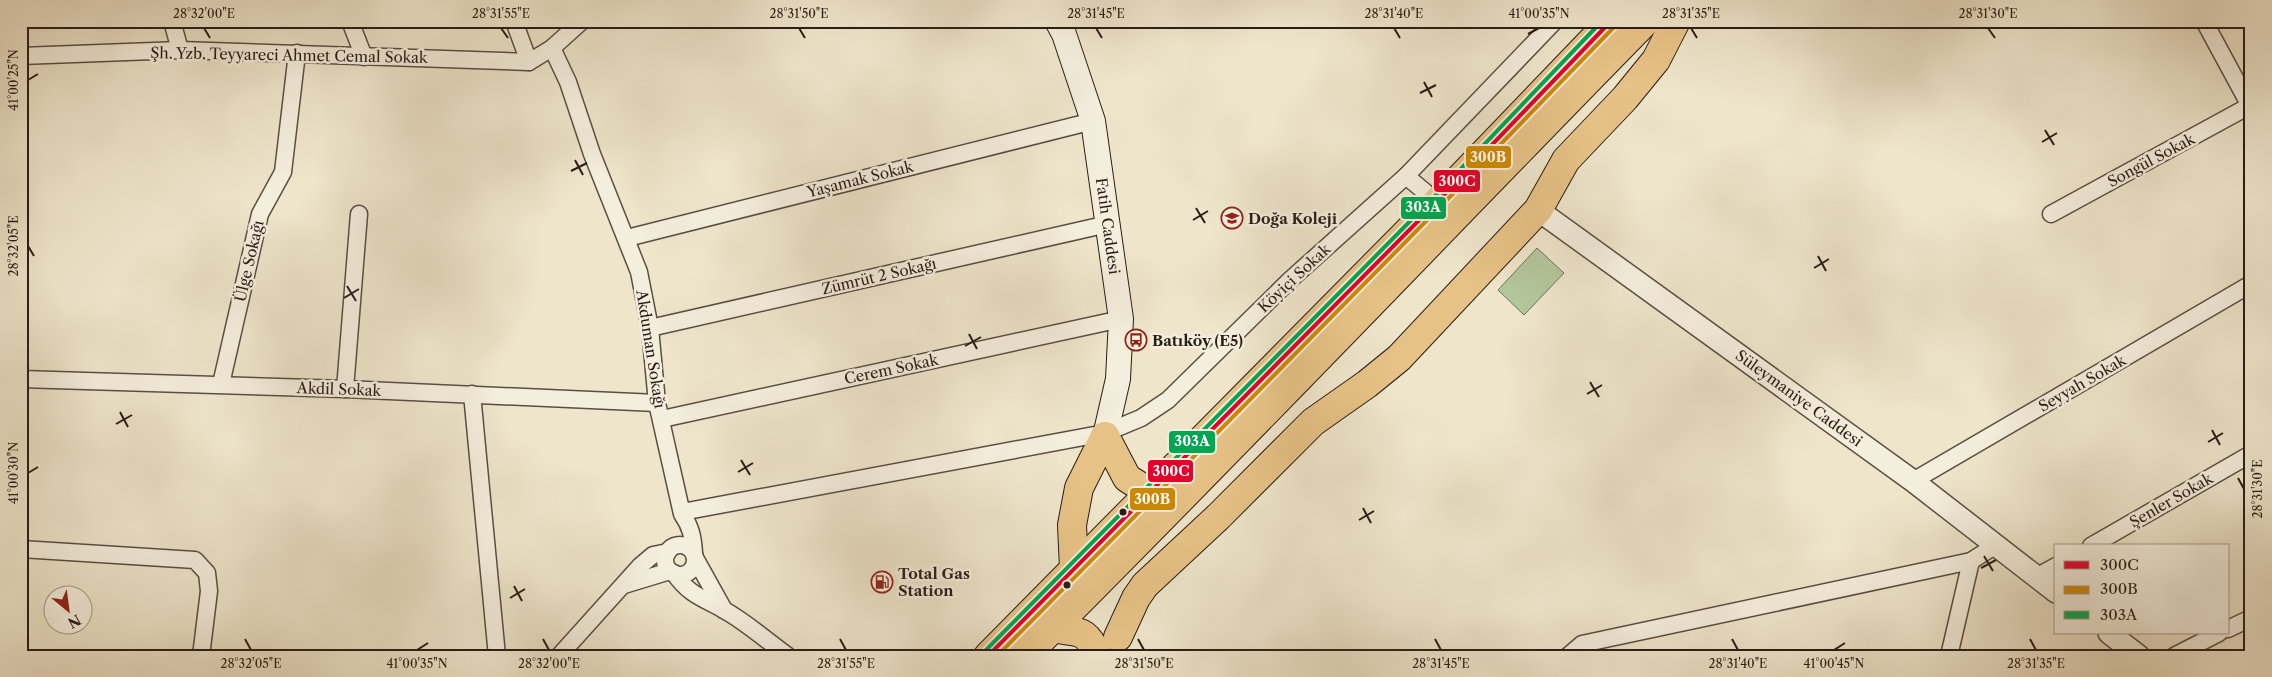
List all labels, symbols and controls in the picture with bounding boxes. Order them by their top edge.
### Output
text: 28°32'00"E [173,6,235,21]
text: 28°31'55"E [472,6,530,21]
text: 28°31'50"E [770,6,828,21]
text: 28°31'45"E [1067,6,1125,21]
text: 28°31'40"E [1365,6,1423,21]
text: 41°00'35"N [1508,6,1570,21]
text: 28°31'35"E [1662,6,1720,21]
text: 28°31'30"E [1958,6,2018,21]
street label: Şh. Yzb. Teyyareci Ahmet Cemal Sokak [150,43,429,67]
text: 41°00'25"N [6,49,21,111]
street label: Songül Sokak [2104,128,2199,191]
line badge: 300B [1465,145,1512,169]
text: 300B [1470,148,1506,166]
street label: Yaşamak Sokak [804,156,916,202]
line badge: 300C [1433,169,1481,193]
text: 300C [1438,172,1476,190]
street label: Fatih Caddesi [1092,176,1124,276]
line badge: 303A [1400,196,1447,220]
text: 303A [1405,198,1442,216]
school or university icon: Doğa Koleji [1220,206,1244,230]
place label: Doğa Koleji [1248,209,1338,228]
text: 28°32'05"E [6,216,21,276]
street label: Ülge Sokağı [230,218,268,304]
street label: Köyiçi Sokak [1254,239,1335,317]
street label: Zümrüt 2 Sokağı [820,253,939,298]
street label: Akduman Sokağı [632,287,670,410]
bus stop icon: Batıköy (E5) [1124,328,1148,352]
place label: Batıköy (E5) [1152,331,1243,350]
street label: Süleymaniye Caddesi [1732,346,1866,451]
street label: Cerem Sokak [842,349,941,388]
street label: Seyyah Sokak [2035,350,2130,416]
street label: Akdil Sokak [295,378,383,400]
line badge: 303A [1168,430,1216,454]
text: 303A [1174,432,1211,450]
text: 41°00'30"N [6,442,21,504]
line badge: 300C [1147,459,1194,483]
text: 28°31'30"E [2250,459,2265,519]
text: 300C [1152,462,1190,480]
street label: Şenler Sokak [2126,468,2217,531]
line badge: 300B [1129,487,1176,511]
text: 300B [1134,490,1170,508]
unlabelled marker [1118,507,1128,517]
legend [2054,544,2230,634]
text: 300C [2100,555,2139,574]
place label: Total Gas Station [898,564,970,600]
fuel station icon: Total Gas Station [870,570,894,594]
text: 300B [2100,579,2138,598]
unlabelled marker [1062,580,1072,590]
north arrow [42,584,92,634]
text: 303A [2100,605,2138,624]
text: N [65,611,84,632]
text: 28°32'05"E [221,656,281,671]
text: 41°00'35"N [386,656,448,671]
text: 28°32'00"E [518,656,580,671]
text: 28°31'55"E [817,656,875,671]
text: 28°31'50"E [1115,656,1173,671]
text: 28°31'45"E [1412,656,1470,671]
text: 28°31'40"E [1709,656,1767,671]
text: 41°00'45"N [1804,656,1865,671]
text: 28°31'35"E [2007,656,2065,671]

